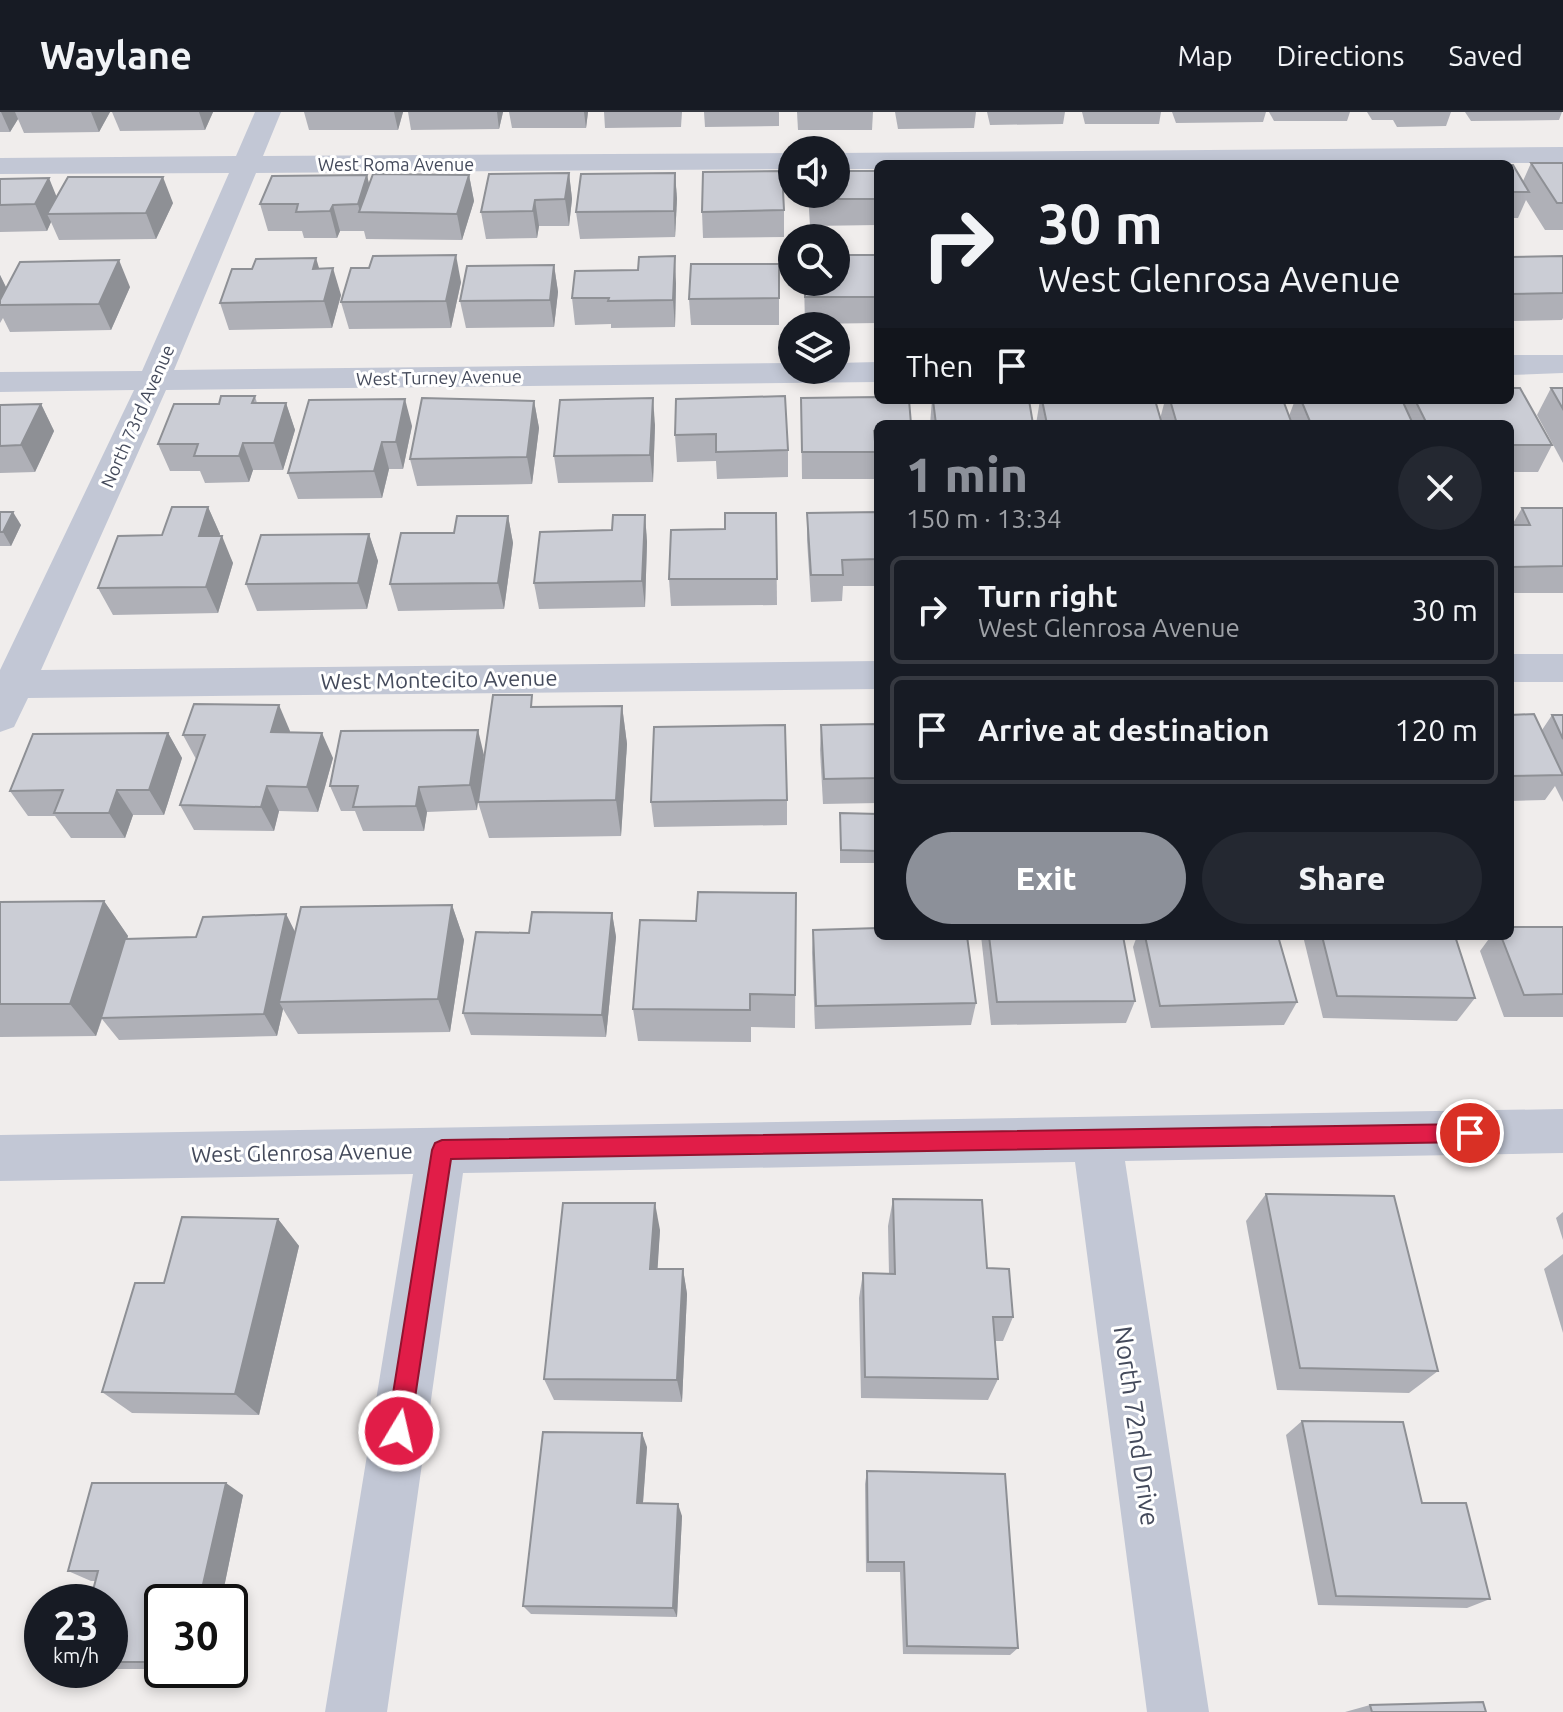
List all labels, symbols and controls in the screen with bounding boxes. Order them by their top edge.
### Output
text: Waylane [40,34,192,76]
text: Map [1177,40,1233,71]
text: Directions [1277,40,1404,71]
text: Saved [1448,40,1523,71]
map controls [778,136,850,384]
button: sound [778,136,850,208]
street label: West Roma Avenue [318,154,474,174]
icon: right [906,192,1010,296]
text: 30 m [1038,192,1163,255]
button: search [778,224,850,296]
text: West Glenrosa Avenue [1038,258,1401,299]
button: layers [778,312,850,384]
street label: North 73rd Avenue [97,342,177,490]
icon: arrive [990,344,1034,388]
text: Then [906,349,974,383]
street label: West Turney Avenue [356,366,522,388]
button: close [1398,446,1482,530]
text: 1 min [906,447,1028,501]
text: 150 m · 13:34 [906,504,1062,533]
text: Turn right [978,579,1118,613]
icon: right [910,588,954,632]
text: 30 m [1411,593,1478,627]
text: West Glenrosa Avenue [978,613,1240,642]
street label: West Montecito Avenue [320,664,558,694]
icon: arrive [910,708,954,752]
text: Arrive at destination [978,713,1270,747]
text: 120 m [1394,713,1478,747]
button: Exit [906,832,1186,924]
button: Share [1202,832,1482,924]
pin [1436,1099,1504,1167]
icon: arrive [1448,1111,1492,1155]
street label: West Glenrosa Avenue [191,1138,413,1166]
street label: North 72nd Drive [1109,1324,1165,1528]
position arrow [357,1389,441,1473]
speed limit sign: 30 [144,1584,248,1688]
text: 23 [53,1603,99,1648]
text: km/h [53,1644,99,1667]

